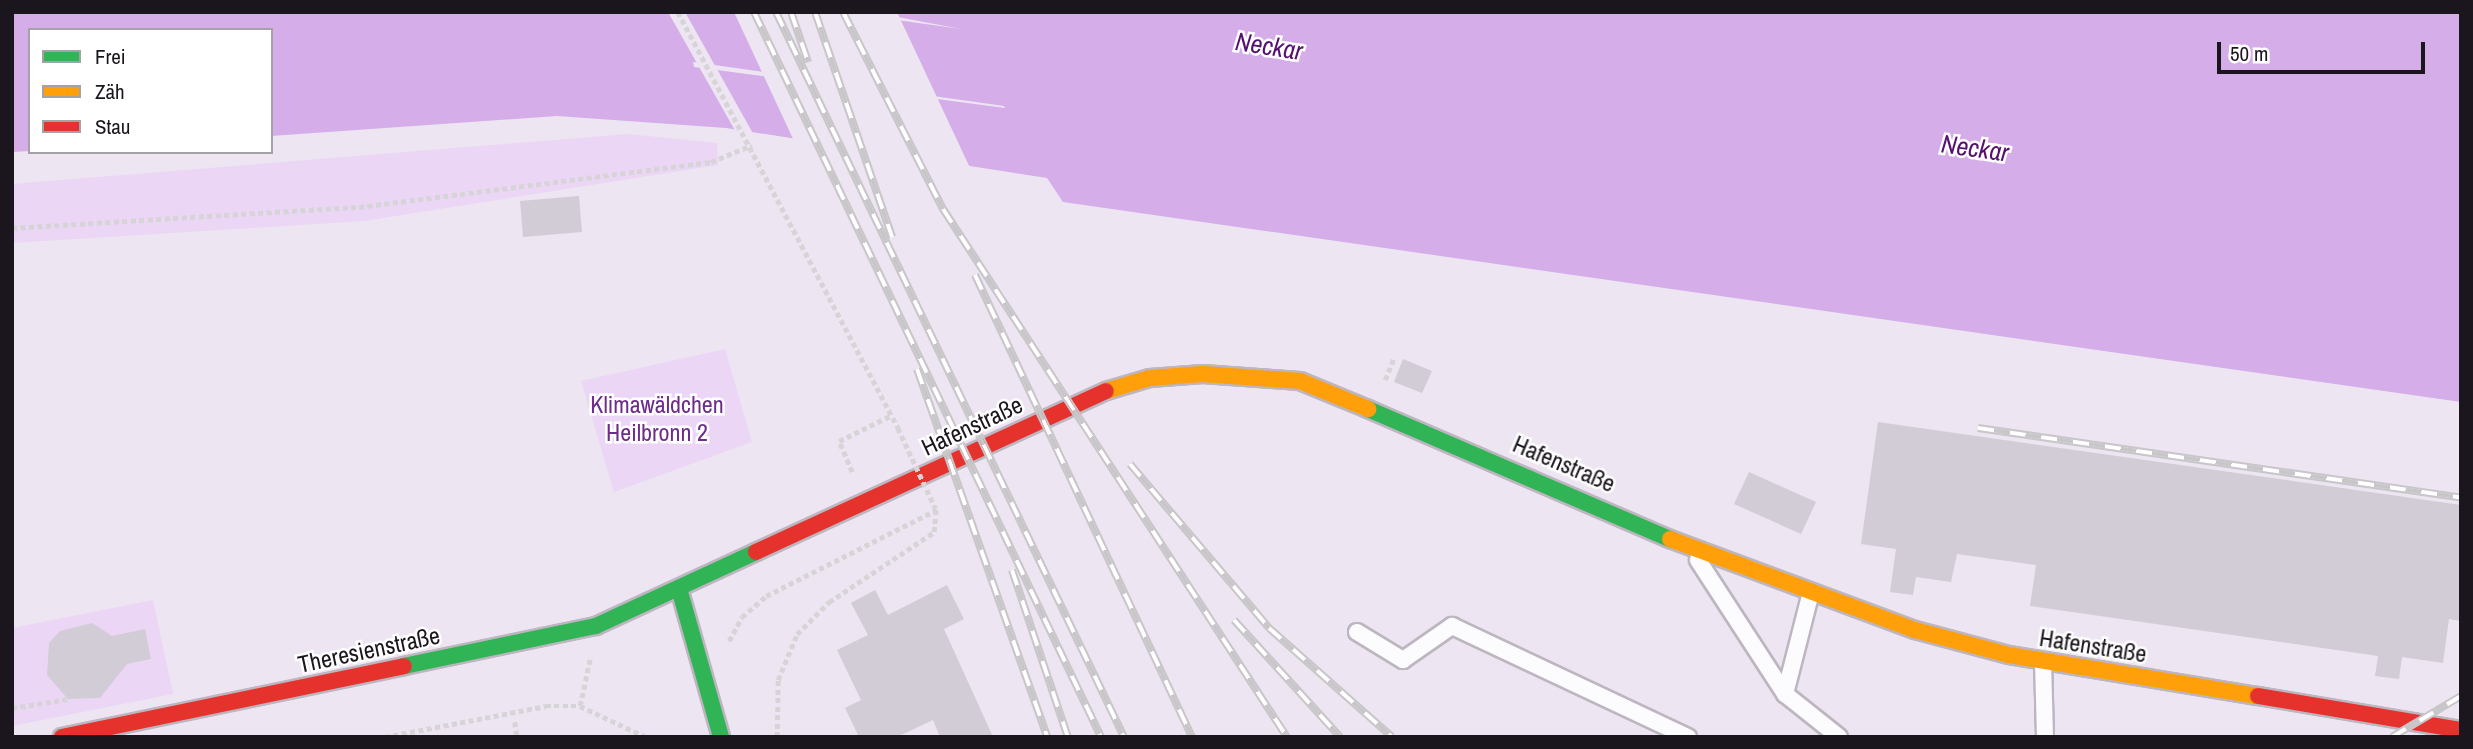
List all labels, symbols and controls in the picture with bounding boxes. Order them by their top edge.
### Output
water label: Neckar [1233,25,1305,67]
legend [28,28,273,154]
scale bar [2221,28,2429,72]
text: 50 m [2230,39,2268,68]
text: Frei [95,42,126,71]
text: Zäh [95,77,125,106]
text: Stau [95,112,130,141]
water label: Neckar [1939,128,2011,168]
street label: Hafenstraße [917,390,1027,462]
park label: Klimawäldchen Heilbronn 2 [590,391,724,447]
street label: Hafenstraße [1509,430,1619,498]
street label: Theresienstraße [295,621,443,679]
street label: Hafenstraße [2037,623,2149,669]

